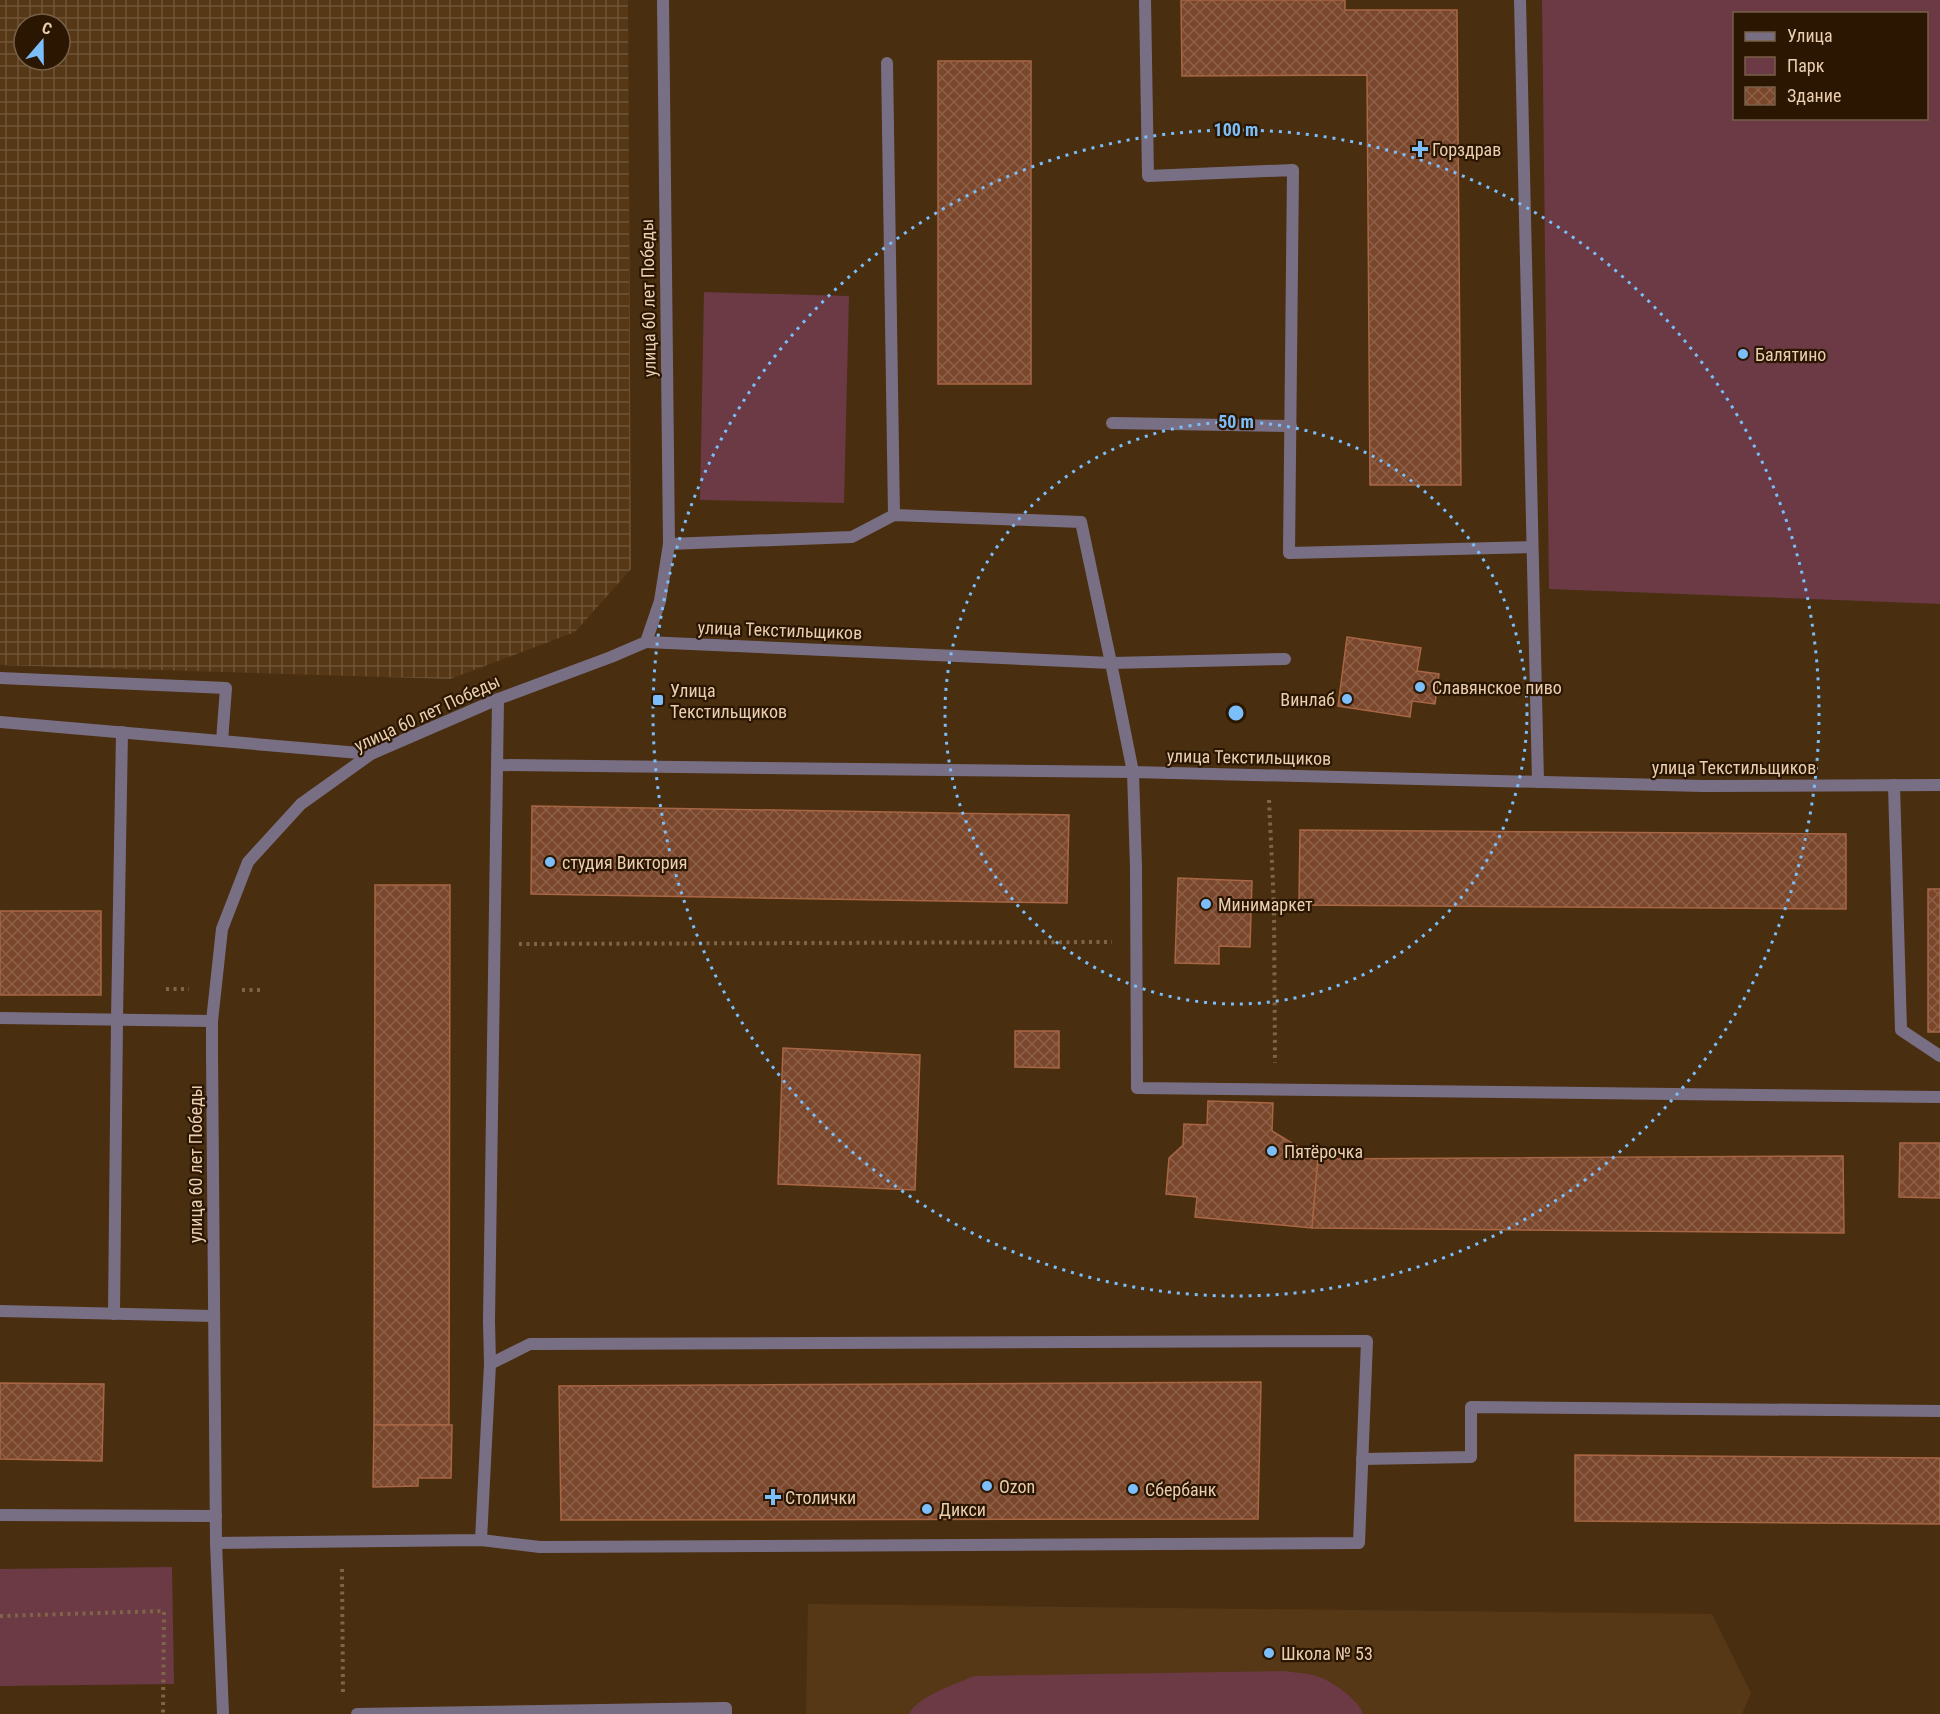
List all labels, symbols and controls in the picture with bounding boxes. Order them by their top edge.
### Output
north arrow [12,12,72,72]
legend [1733,12,1928,120]
text: С [39,18,54,39]
text: Улица [1787,25,1833,46]
text: Парк [1787,55,1825,76]
text: Здание [1787,85,1841,106]
text: 100 m [1214,119,1258,140]
place label: Горздрав [1432,139,1501,160]
marker: Горздрав [1413,142,1427,156]
street label: улица 60 лет Победы [636,219,660,377]
place label: Балятино [1755,344,1826,365]
marker: Балятино [1736,347,1750,361]
text: 50 m [1218,411,1254,432]
street label: улица Текстильщиков [697,617,863,643]
street label: улица 60 лет Победы [351,670,503,756]
place label: Славянское пиво [1432,677,1562,698]
place label: Улица Текстильщиков [670,680,787,722]
marker: Славянское пиво [1413,680,1427,694]
place label: Винлаб [1280,689,1335,710]
marker: Винлаб [1340,692,1354,706]
marker: Улица Текстильщиков [651,693,665,707]
centre of rings [1226,703,1246,723]
street label: улица Текстильщиков [1167,745,1331,769]
street label: улица Текстильщиков [1652,757,1816,778]
place label: студия Виктория [562,852,687,873]
marker: студия Виктория [543,855,557,869]
place label: Минимаркет [1218,894,1313,915]
marker: Минимаркет [1199,897,1213,911]
street label: улица 60 лет Победы [185,1085,206,1243]
place label: Пятёрочка [1284,1141,1363,1162]
marker: Пятёрочка [1265,1144,1279,1158]
place label: Ozon [999,1476,1035,1497]
marker: Ozon [980,1479,994,1493]
place label: Сбербанк [1145,1479,1217,1500]
marker: Сбербанк [1126,1482,1140,1496]
place label: Столички [785,1487,856,1508]
marker: Столички [766,1490,780,1504]
place label: Дикси [939,1499,986,1520]
marker: Дикси [920,1502,934,1516]
place label: Школа № 53 [1281,1643,1373,1664]
marker: Школа № 53 [1262,1646,1276,1660]

